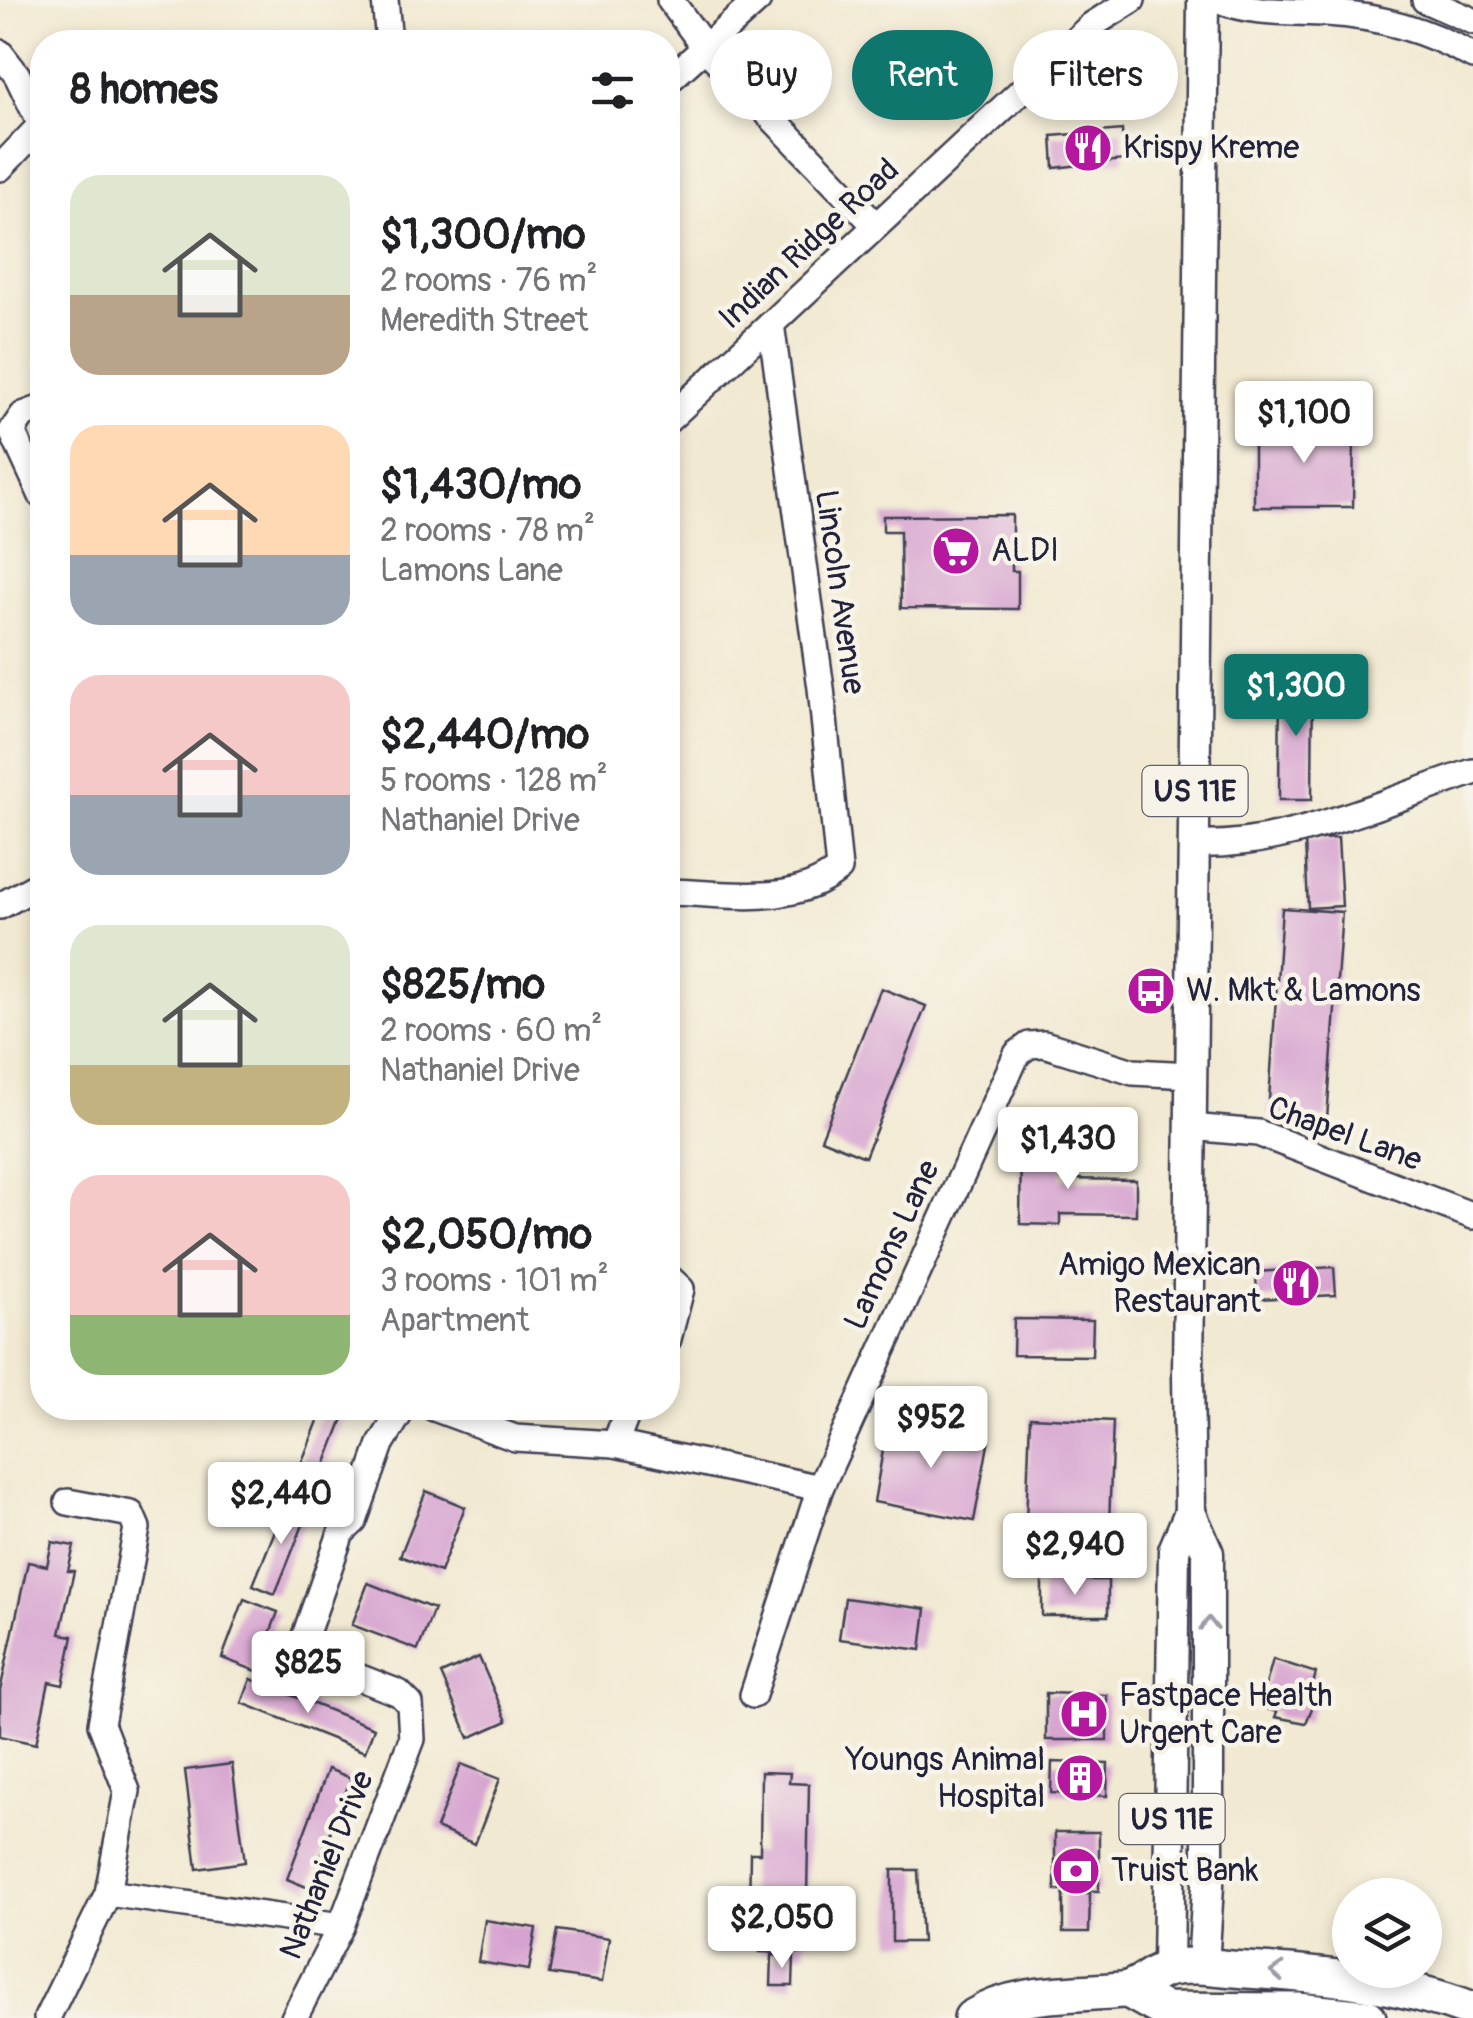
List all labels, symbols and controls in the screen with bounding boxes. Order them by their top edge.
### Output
chip: Buy [710,30,832,120]
chip: Rent [852,30,993,120]
chip: Filters [1013,30,1178,120]
icon: filters [585,63,640,118]
text: 8 homes [70,64,218,116]
restaurant icon: Krispy Kreme [1062,122,1114,174]
place label: Krispy Kreme [1123,128,1299,168]
street label: Indian Ridge Road [710,150,908,338]
text: $1,300/mo [380,209,586,261]
icon: home [150,215,270,335]
text: 2 rooms · 76 m² [380,261,597,301]
text: Meredith Street [380,301,588,341]
pin: $1,100 [1223,381,1385,466]
text: $1,100 [1257,393,1351,433]
text: $1,430/mo [380,459,581,511]
icon: home [150,465,270,585]
street label: Lincoln Avenue [806,487,874,697]
text: 2 rooms · 78 m² [380,511,595,551]
supermarket icon: ALDI [930,525,982,577]
place label: ALDI [991,531,1059,571]
text: Lamons Lane [380,551,563,591]
pin: $1,300 [1215,654,1377,739]
text: $1,300 [1246,666,1346,706]
text: $2,440/mo [380,709,589,761]
icon: home [150,715,270,835]
text: 5 rooms · 128 m² [380,761,608,801]
road number: US 11E [1142,766,1248,816]
text: Nathaniel Drive [380,801,580,841]
text: $825/mo [380,959,545,1011]
icon: home [150,965,270,1085]
bus stop icon: W. Mkt & Lamons [1125,965,1177,1017]
place label: W. Mkt & Lamons [1186,971,1420,1011]
text: 2 rooms · 60 m² [380,1011,602,1051]
text: Nathaniel Drive [380,1051,580,1091]
street label: Chapel Lane [1263,1088,1428,1180]
pin: $1,430 [987,1107,1149,1192]
text: $1,430 [1020,1119,1116,1159]
street label: Lamons Lane [835,1154,949,1336]
text: $2,050/mo [380,1209,592,1261]
icon: home [150,1215,270,1335]
place label: Amigo Mexican Restaurant [1058,1245,1261,1322]
restaurant icon: Amigo Mexican Restaurant [1270,1257,1322,1309]
text: 3 rooms · 101 m² [380,1261,609,1301]
text: Apartment [380,1301,529,1341]
pin: $952 [872,1386,990,1471]
text: $952 [896,1398,966,1438]
pin: $2,440 [200,1462,362,1547]
text: $2,440 [230,1474,332,1514]
pin: $2,940 [994,1513,1156,1598]
text: $2,940 [1025,1525,1125,1565]
one-way arrow [1198,1615,1220,1630]
pin: $825 [249,1631,367,1716]
text: $825 [274,1643,342,1683]
place label: Fastpace Health Urgent Care [1119,1676,1333,1753]
hospital icon: Fastpace Health Urgent Care [1058,1688,1110,1740]
place label: Youngs Animal Hospital [845,1740,1045,1817]
building icon: Youngs Animal Hospital [1054,1752,1106,1804]
street label: Nathaniel Drive [271,1765,383,1965]
road number: US 11E [1120,1794,1224,1844]
bank icon: Truist Bank [1050,1845,1102,1897]
place label: Truist Bank [1111,1851,1259,1891]
map controls [1332,1878,1442,1988]
button: layers [1332,1878,1442,1988]
pin: $2,050 [701,1886,863,1971]
text: $2,050 [730,1898,834,1938]
one-way arrow [1268,1962,1284,1983]

